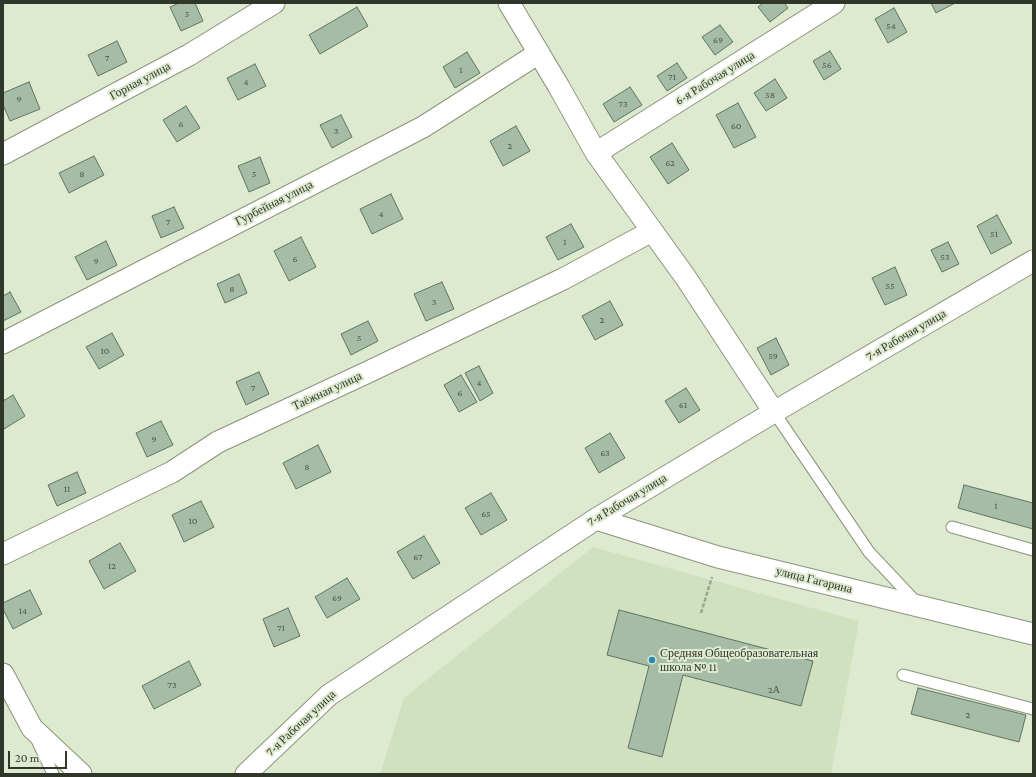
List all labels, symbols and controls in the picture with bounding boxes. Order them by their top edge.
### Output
house number: 5 [185,8,189,20]
house number: 54 [886,20,896,32]
house number: 69 [713,34,723,46]
street label: 6-я Рабочая улица [673,48,757,108]
house number: 7 [105,52,109,64]
street label: Горная улица [107,59,173,103]
house number: 56 [822,59,832,71]
house number: 1 [459,64,463,76]
house number: 71 [668,71,676,83]
house number: 4 [243,76,249,88]
house number: 58 [765,89,775,101]
house number: 9 [16,93,22,105]
house number: 73 [618,98,628,110]
house number: 6 [178,118,184,130]
house number: 60 [731,120,741,132]
house number: 3 [334,125,338,137]
house number: 2 [508,140,512,152]
house number: 62 [665,157,675,169]
house number: 8 [79,168,85,180]
house number: 5 [252,168,256,180]
street label: Гурбейная улица [233,177,315,229]
house number: 4 [378,208,384,220]
house number: 7 [166,216,170,228]
house number: 51 [990,228,998,240]
house number: 1 [563,236,567,248]
house number: 53 [940,251,950,263]
house number: 6 [292,253,298,265]
house number: 9 [93,255,99,267]
house number: 55 [885,280,895,292]
house number: 8 [229,283,235,295]
house number: 3 [432,296,436,308]
street label: 7-я Рабочая улица [863,306,949,364]
house number: 2 [600,314,604,326]
house number: 5 [357,332,361,344]
house number: 10 [101,345,109,357]
house number: 59 [768,350,778,362]
street label: Таёжная улица [290,369,364,413]
house number: 4 [476,377,482,389]
house number: 7 [251,382,255,394]
house number: 6 [457,387,463,399]
house number: 61 [679,399,687,411]
house number: 9 [151,433,157,445]
house number: 63 [600,447,610,459]
house number: 8 [304,461,310,473]
street label: 7-я Рабочая улица [585,471,669,529]
house number: 11 [64,483,70,495]
house number: 1 [994,500,998,512]
house number: 65 [481,508,491,520]
house number: 10 [189,515,197,527]
house number: 67 [413,551,423,563]
house number: 12 [108,560,116,572]
street label: улица Гагарина [774,564,854,596]
house number: 69 [332,592,342,604]
house number: 14 [19,605,27,617]
house number: 71 [277,622,285,634]
place label: Средняя Общеобразовательная школа № 11 [660,646,818,674]
marker: Средняя Общеобразовательная школа № 11 [647,655,657,665]
house number: 73 [167,679,177,691]
house number: 2А [768,684,780,696]
street label: 7-я Рабочая улица [263,687,339,759]
house number: 2 [966,709,970,721]
scale bar [10,743,69,769]
text: 20 m [15,751,39,765]

